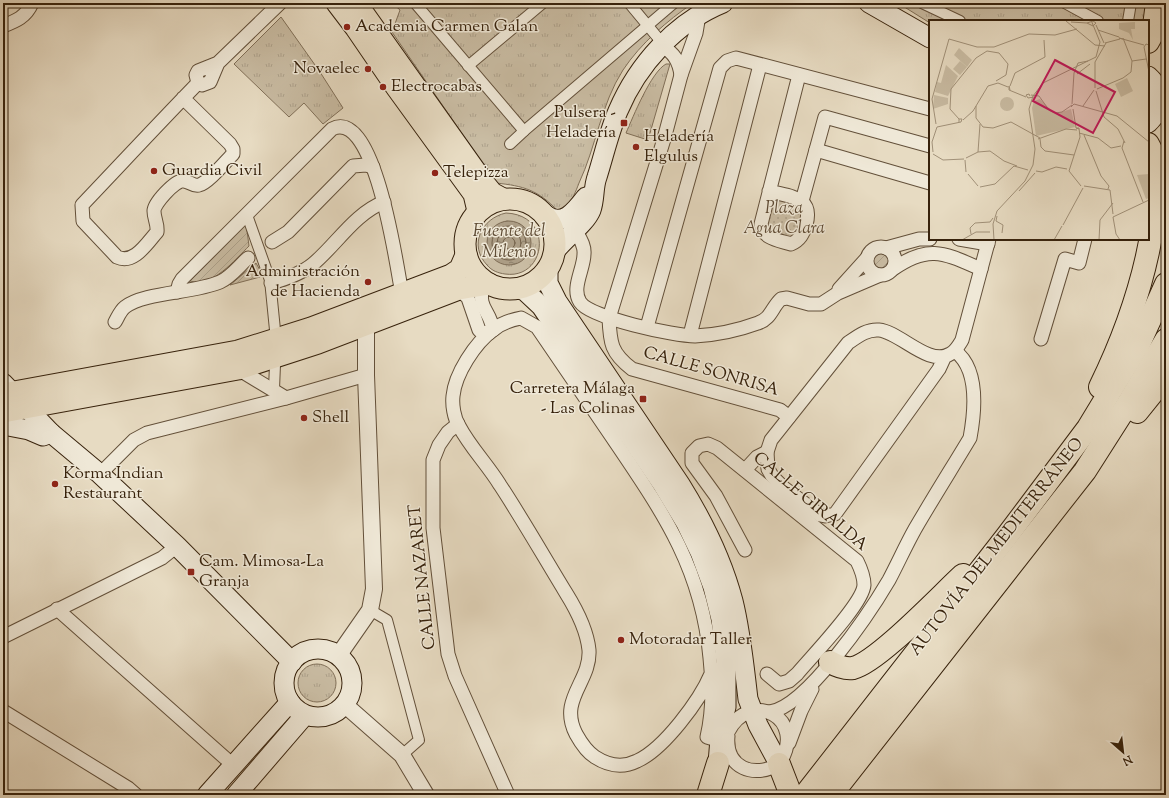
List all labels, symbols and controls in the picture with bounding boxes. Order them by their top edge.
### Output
place label: Academia Carmen Galan [355,15,538,39]
inset map [929,20,1149,240]
marker: Academia Carmen Galan [342,22,352,32]
place label: Novaelec [293,57,360,81]
marker: Novaelec [363,64,373,74]
place label: Electrocabas [391,75,482,99]
marker: Electrocabas [378,82,388,92]
place label: Pulsera - Heladería [546,101,616,145]
marker: Pulsera - Heladería [619,118,629,128]
place label: Heladería Elgulus [644,125,714,169]
marker: Heladería Elgulus [631,142,641,152]
place label: Guardia Civil [162,159,262,183]
place label: Telepizza [443,161,509,185]
marker: Guardia Civil [149,166,159,176]
marker: Telepizza [430,168,440,178]
park label: Plaza Agua Clara [743,197,825,241]
water label: Fuente del Milenio [472,219,546,266]
place label: Administración de Hacienda [245,260,360,304]
marker: Administración de Hacienda [363,277,373,287]
street label: CALLE SONRISA [640,341,782,403]
place label: Carretera Málaga - Las Colinas [510,377,635,421]
marker: Carretera Málaga - Las Colinas [638,394,648,404]
place label: Shell [312,406,350,430]
marker: Shell [299,413,309,423]
street label: AUTOVÍA DEL MEDITERRÁNEO [904,433,1090,661]
street label: CALLE GIRALDA [747,447,873,557]
place label: Korma Indian Restaurant [63,462,164,506]
marker: Korma Indian Restaurant [50,479,60,489]
street label: CALLE NAZARET [403,503,443,651]
place label: Cam. Mimosa-La Granja [199,550,324,594]
marker: Cam. Mimosa-La Granja [186,567,196,577]
place label: Motoradar Taller [629,628,752,652]
marker: Motoradar Taller [616,635,626,645]
north arrow [1103,732,1143,772]
text: N [1119,750,1136,769]

